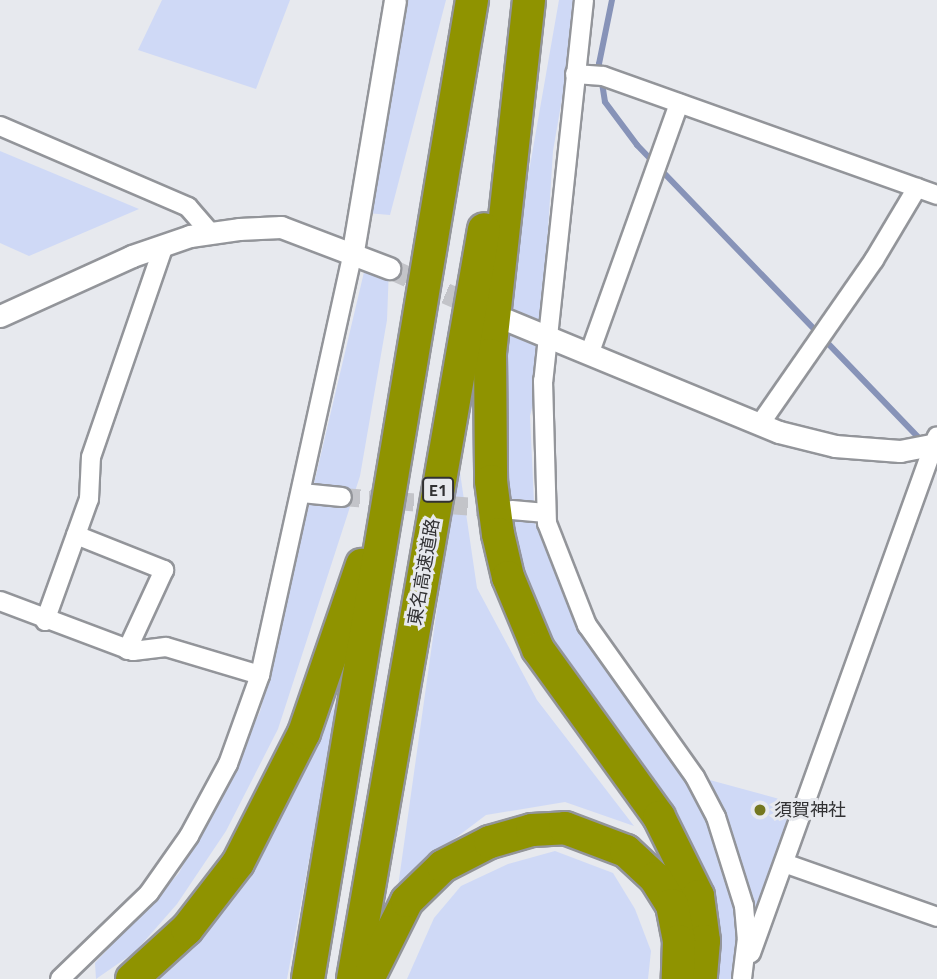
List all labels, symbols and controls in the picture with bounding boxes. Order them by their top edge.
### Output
road number: E1 [420,477,456,503]
street label: 東名高速道路 [404,517,444,627]
place label: 須賀神社 [774,799,846,821]
marker: 須賀神社 [752,802,768,818]

